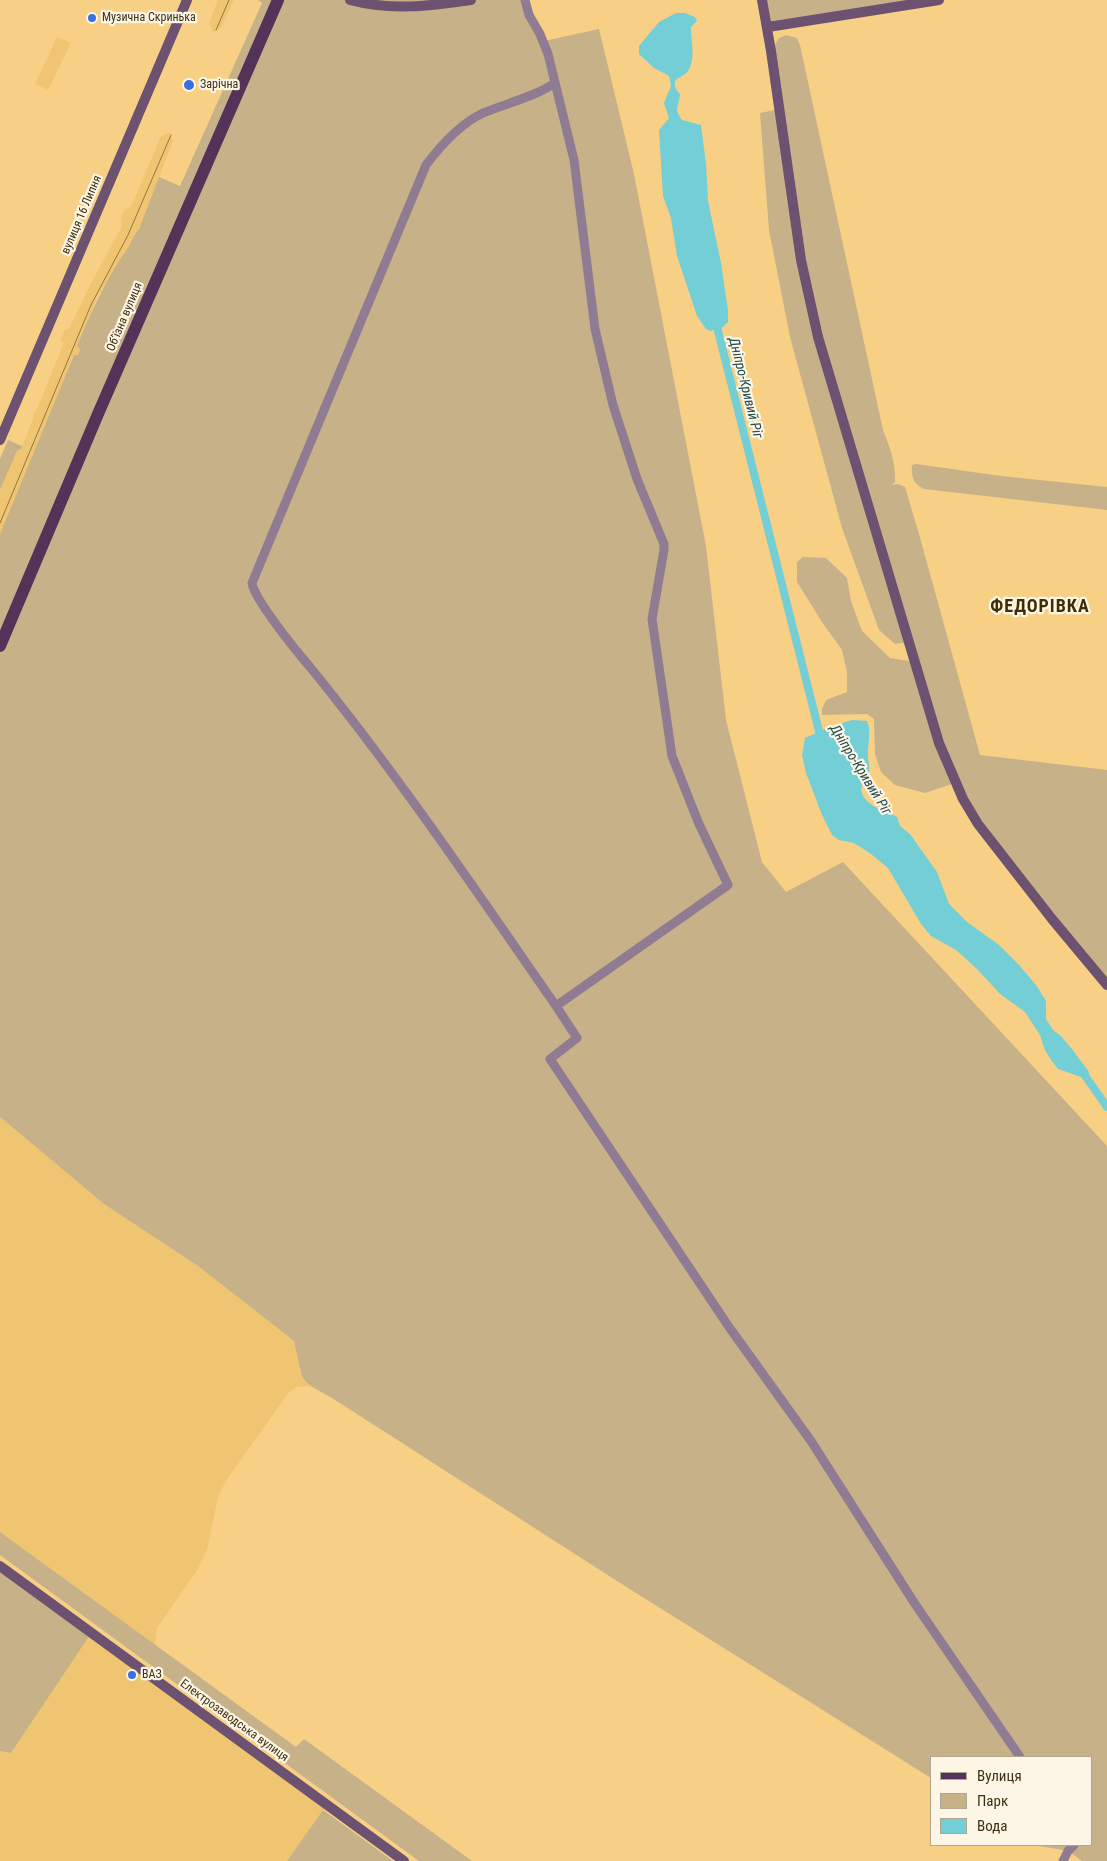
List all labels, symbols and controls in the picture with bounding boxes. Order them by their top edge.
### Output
place label: Музична Скринька [102,11,196,25]
marker: Музична Скринька [86,12,98,24]
marker: Зарічна [182,78,196,92]
place label: Зарічна [200,78,238,92]
street label: вулиця 16 Липня [59,174,105,256]
street label: Обʼїзна вулиця [104,280,146,354]
water label: Дніпро-Кривий Ріг [724,336,766,440]
district label: ФЕДОРІВКА [989,596,1091,618]
water label: Дніпро-Кривий Ріг [825,722,895,818]
place label: ВАЗ [142,1668,162,1682]
marker: ВАЗ [126,1669,138,1681]
street label: Електрозаводська вулиця [177,1677,291,1765]
legend [930,1756,1092,1846]
text: Вулиця [977,1767,1022,1785]
text: Парк [977,1792,1008,1810]
text: Вода [977,1817,1007,1835]

